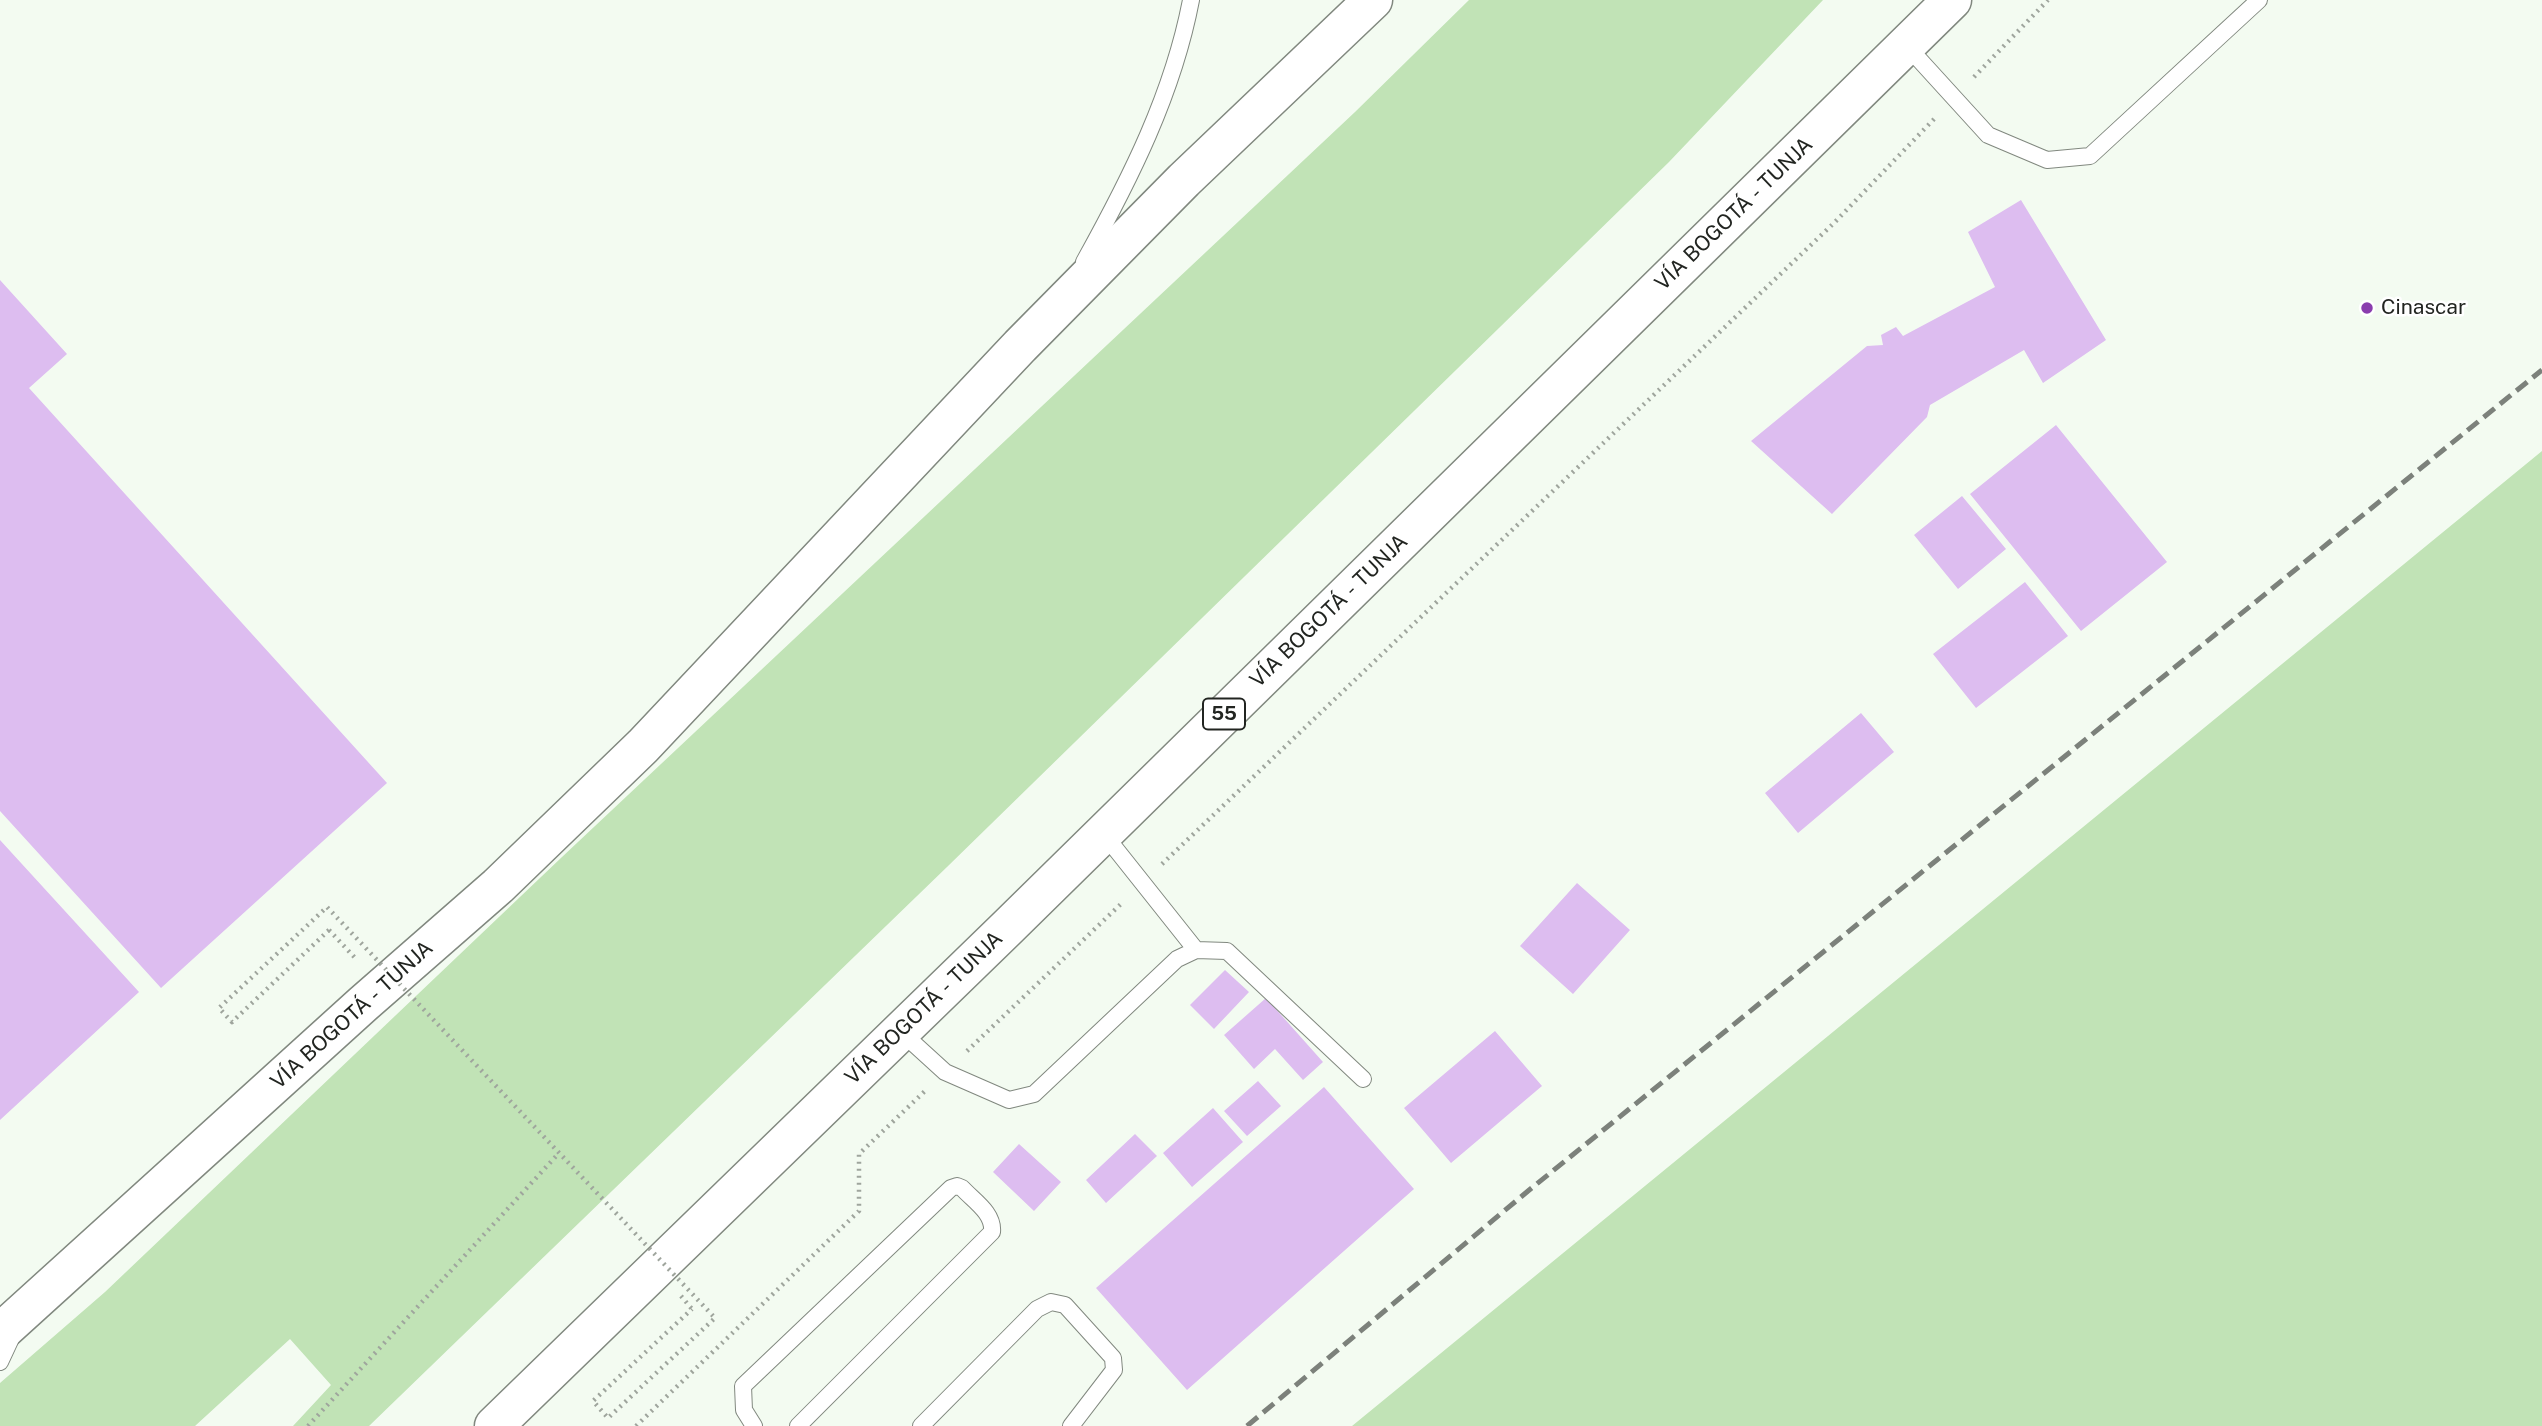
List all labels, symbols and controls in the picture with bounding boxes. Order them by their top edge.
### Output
street label: VÍA BOGOTÁ - TUNJA [1650,132,1818,296]
place label: Cinascar [2381,295,2466,321]
marker: Cinascar [2359,300,2375,316]
street label: VÍA BOGOTÁ - TUNJA [1245,529,1413,693]
road number: 55 [1203,698,1245,730]
street label: VÍA BOGOTÁ - TUNJA [840,926,1008,1090]
street label: VÍA BOGOTÁ - TUNJA [266,936,438,1094]

